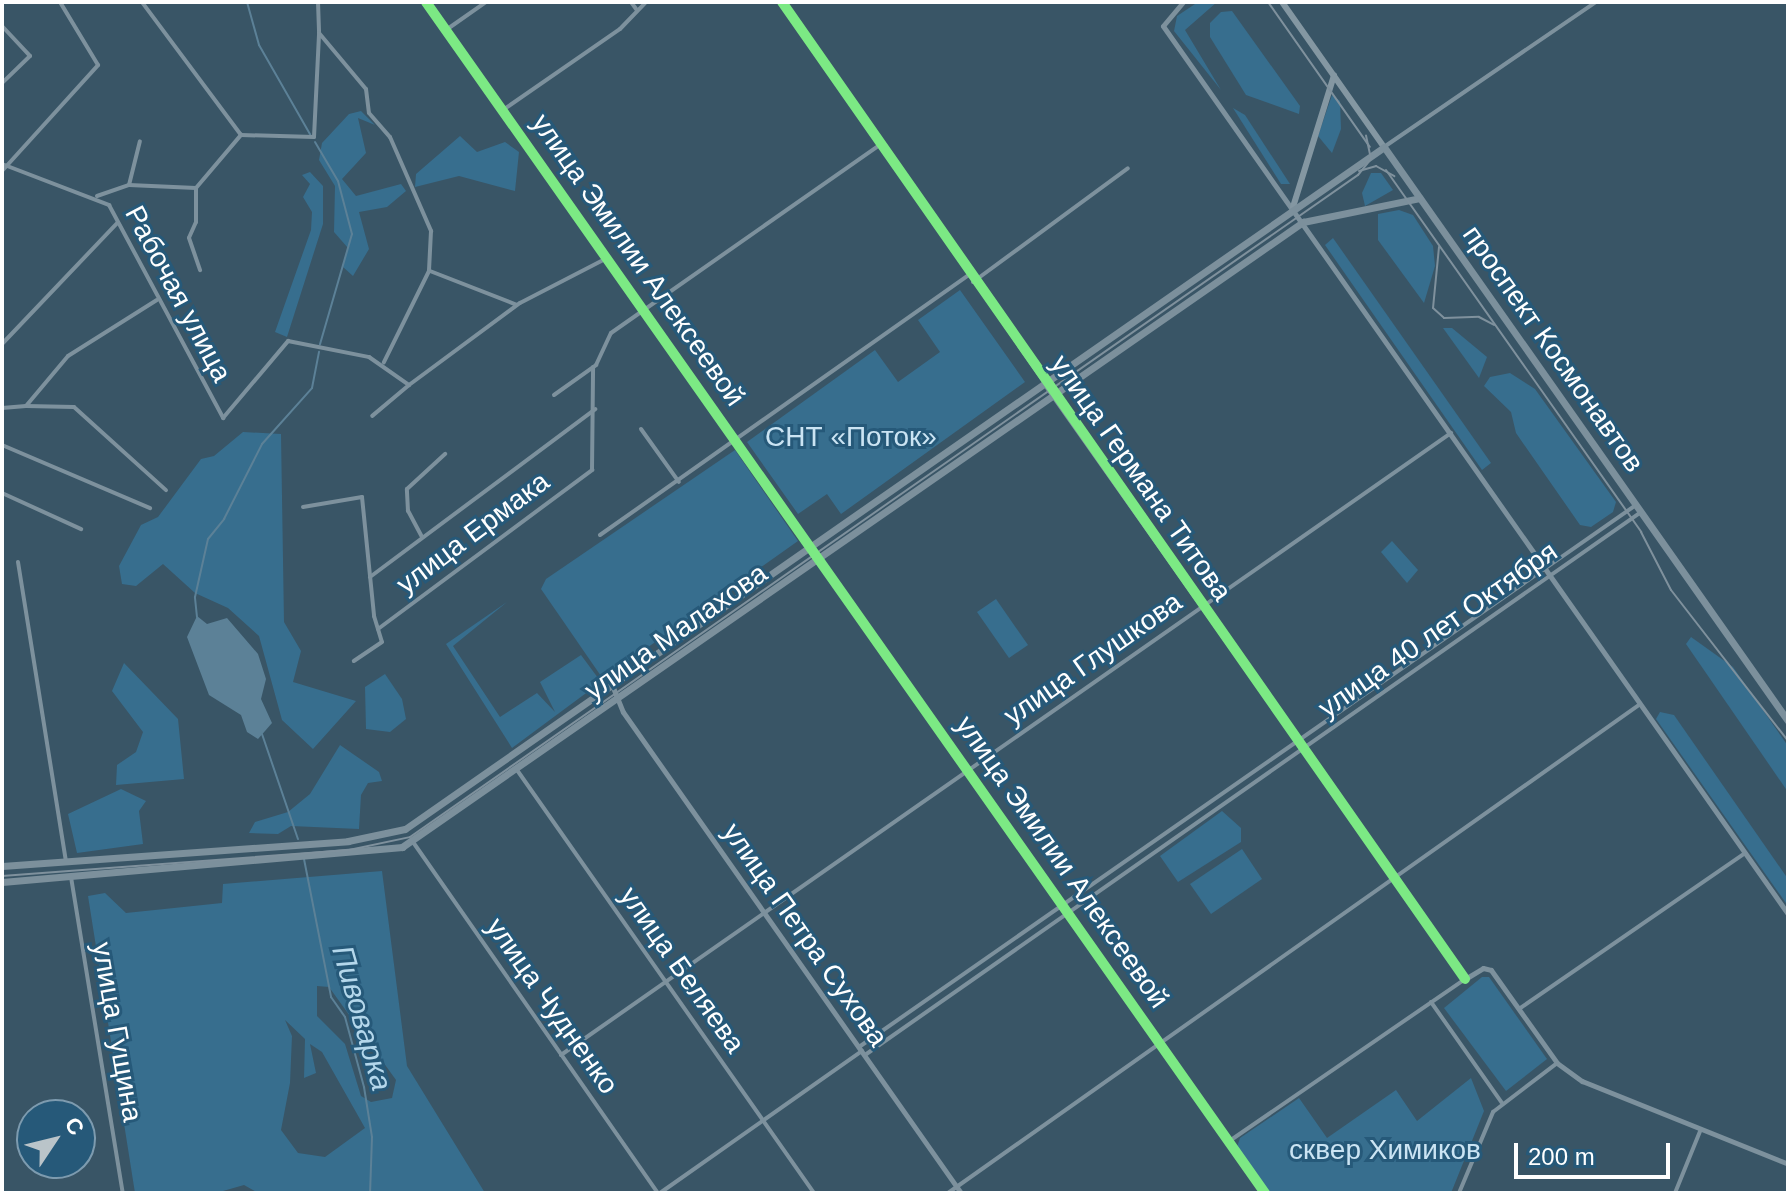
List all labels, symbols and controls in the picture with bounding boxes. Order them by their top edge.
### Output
street label: улица Эмилии Алексеевой [524,107,752,413]
street label: Рабочая улица [118,200,238,388]
street label: проспект Космонавтов [1455,219,1651,479]
street label: улица Германа Титова [1043,349,1239,607]
park label: СНТ «Поток» [765,420,937,454]
street label: улица Ермака [390,465,556,601]
street label: улица 40 лет Октября [1312,535,1564,725]
street label: улица Малахова [578,557,774,707]
street label: улица Глушкова [998,585,1188,733]
street label: улица Эмилии Алексеевой [948,709,1176,1015]
street label: улица Петра Сухова [715,817,895,1053]
street label: улица Беляева [612,881,752,1059]
street label: улица Чудненко [479,911,625,1101]
street label: улица Гущина [85,940,149,1124]
water label: Пивоварка [324,941,400,1095]
north arrow [16,1099,96,1179]
text: С [60,1112,89,1140]
scale bar [1518,1127,1674,1177]
park label: сквер Химиков [1289,1133,1481,1167]
text: 200 m [1528,1143,1595,1170]

